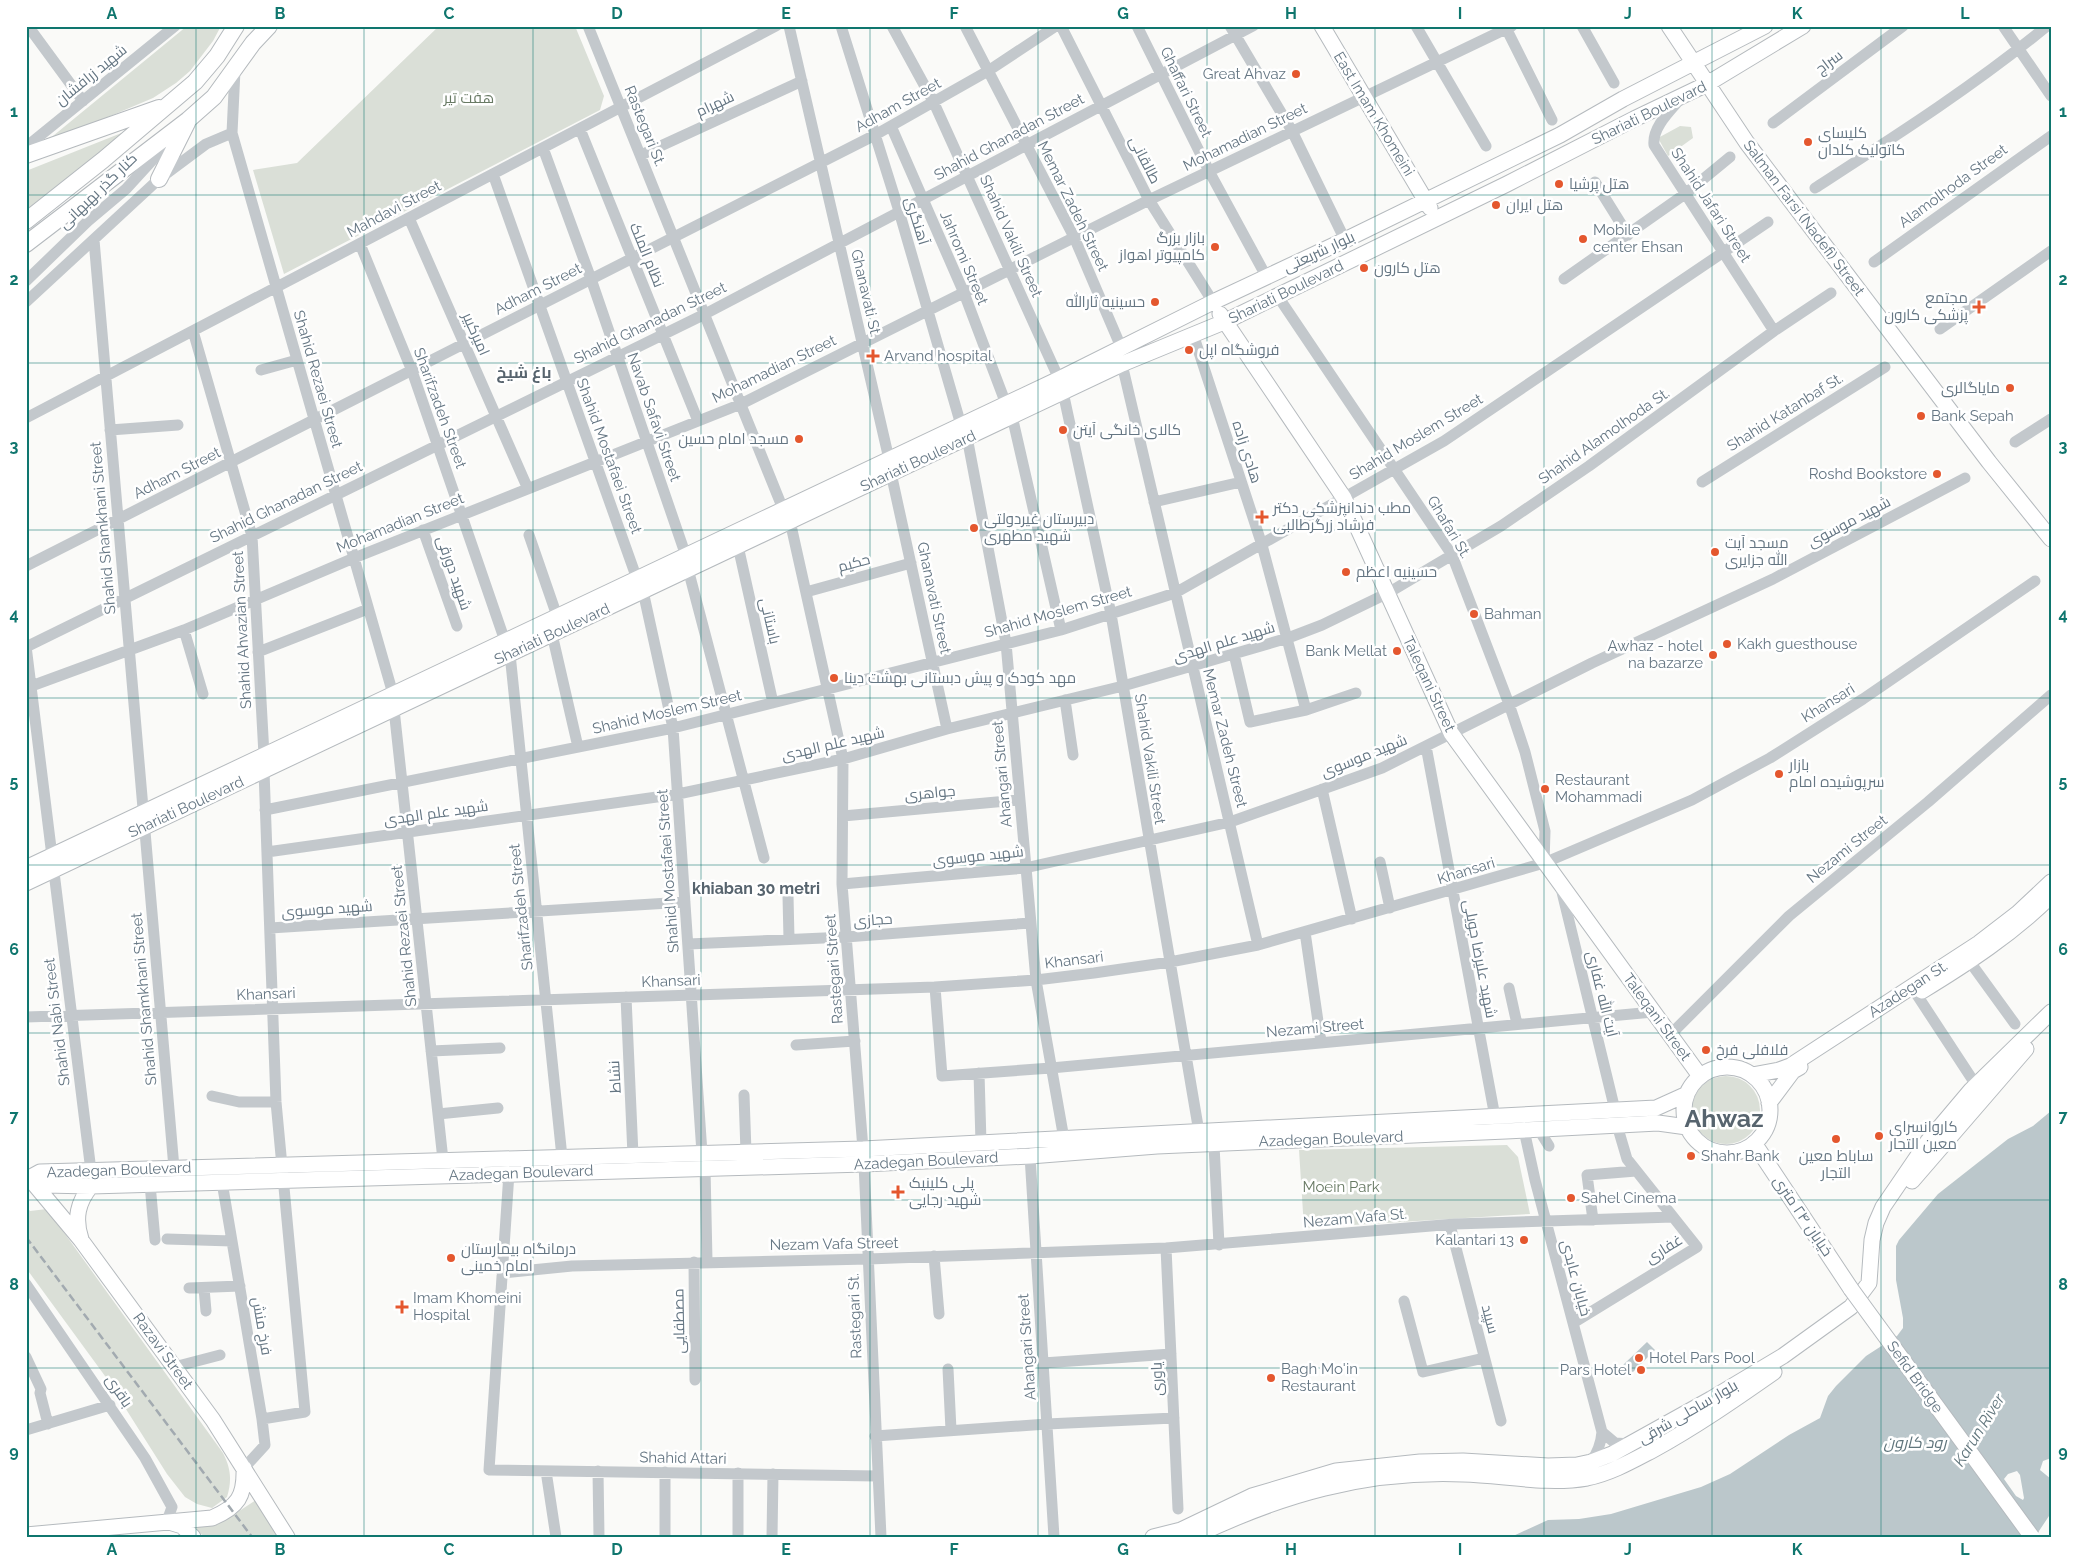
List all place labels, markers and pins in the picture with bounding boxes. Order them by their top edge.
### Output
place label: Great Ahvaz [1203,65,1286,83]
marker: Great Ahvaz [1290,68,1302,80]
place label: کلیسای کاتولیک کلدان [1818,124,1905,160]
marker: کلیسای کاتولیک کلدان [1802,136,1814,148]
place label: هتل پرشیا [1569,175,1629,194]
marker: هتل پرشیا [1553,178,1565,190]
place label: هتل ایران [1506,196,1563,215]
marker: هتل ایران [1490,199,1502,211]
place label: Mobile center Ehsan [1593,221,1683,256]
place label: بازار بزرگ کامپیوتر اهواز [1118,229,1205,265]
marker: Mobile center Ehsan [1577,233,1589,245]
marker: بازار بزرگ کامپیوتر اهواز [1209,241,1221,253]
place label: هتل کارون [1374,259,1441,278]
marker: هتل کارون [1358,262,1370,274]
place label: مجتمع پزشکی کارون [1884,289,1968,325]
place label: حسینیه ثارالله [1066,292,1145,311]
marker: حسینیه ثارالله [1149,296,1161,308]
marker: مجتمع پزشکی کارون [1972,300,1986,314]
place label: فروشگاه اپل [1199,341,1279,360]
marker: فروشگاه اپل [1183,344,1195,356]
place label: Arvand hospital [884,347,993,365]
marker: Arvand hospital [866,349,880,363]
place label: مایاگالری [1941,379,2000,398]
marker: مایاگالری [2004,382,2016,394]
place label: Bank Sepah [1931,407,2014,425]
marker: Bank Sepah [1915,410,1927,422]
place label: کالای خانگی آیتن [1073,421,1181,440]
marker: کالای خانگی آیتن [1057,424,1069,436]
place label: مسجد امام حسین [678,430,789,449]
marker: مسجد امام حسین [793,433,805,445]
place label: Roshd Bookstore [1809,465,1927,483]
marker: Roshd Bookstore [1931,468,1943,480]
place label: مطب دندانپزشکی دکتر فرشاد زرگرطالبی [1272,499,1411,535]
place label: دبیرستان غیردولتی شهید مطهری [984,510,1094,546]
marker: مطب دندانپزشکی دکتر فرشاد زرگرطالبی [1255,510,1269,524]
marker: دبیرستان غیردولتی شهید مطهری [968,522,980,534]
place label: مسجد آیت الله جزایری [1725,534,1789,570]
marker: مسجد آیت الله جزایری [1709,546,1721,558]
place label: حسینیه اعظم [1356,563,1437,582]
marker: حسینیه اعظم [1340,566,1352,578]
place label: Bahman [1484,605,1542,623]
marker: Bahman [1468,608,1480,620]
place label: Kakh guesthouse [1737,635,1857,653]
place label: Awhaz - hotel na bazarze [1608,637,1704,672]
marker: Kakh guesthouse [1721,638,1733,650]
place label: Bank Mellat [1305,642,1387,660]
marker: Bank Mellat [1391,645,1403,657]
marker: Awhaz - hotel na bazarze [1707,649,1719,661]
place label: مهد کودک و پیش دبستانی بهشت دینا [844,669,1076,688]
marker: مهد کودک و پیش دبستانی بهشت دینا [828,672,840,684]
place label: بازار سرپوشیده امام [1788,756,1884,792]
marker: بازار سرپوشیده امام [1773,768,1785,780]
place label: Restaurant Mohammadi [1555,771,1642,806]
marker: Restaurant Mohammadi [1539,783,1551,795]
place label: فلافلی فرخ [1716,1041,1788,1061]
marker: فلافلی فرخ [1700,1044,1712,1056]
place label: کاروانسرای معین التجار [1888,1118,1958,1154]
marker: کاروانسرای معین التجار [1873,1130,1885,1142]
marker: ساباط معین التجار [1830,1133,1842,1145]
place label: Shahr Bank [1701,1147,1779,1165]
place label: ساباط معین التجار [1799,1147,1873,1182]
marker: Shahr Bank [1685,1150,1697,1162]
place label: پلی کلینیک شهید رجایی [909,1174,982,1210]
marker: پلی کلینیک شهید رجایی [891,1185,905,1199]
place label: Sahel Cinema [1581,1189,1676,1207]
marker: Sahel Cinema [1565,1192,1577,1204]
place label: Kalantari 13 [1435,1231,1514,1249]
marker: Kalantari 13 [1518,1234,1530,1246]
place label: درمانگاه بیمارستان امام خمینی [461,1240,576,1276]
marker: درمانگاه بیمارستان امام خمینی [445,1252,457,1264]
place label: Imam Khomeini Hospital [413,1289,521,1324]
marker: Imam Khomeini Hospital [395,1300,409,1314]
place label: Hotel Pars Pool [1649,1349,1756,1367]
marker: Hotel Pars Pool [1633,1352,1645,1364]
place label: Bagh Mo'in Restaurant [1281,1360,1358,1395]
place label: Pars Hotel [1560,1361,1632,1379]
marker: Pars Hotel [1635,1364,1647,1376]
marker: Bagh Mo'in Restaurant [1265,1372,1277,1384]

